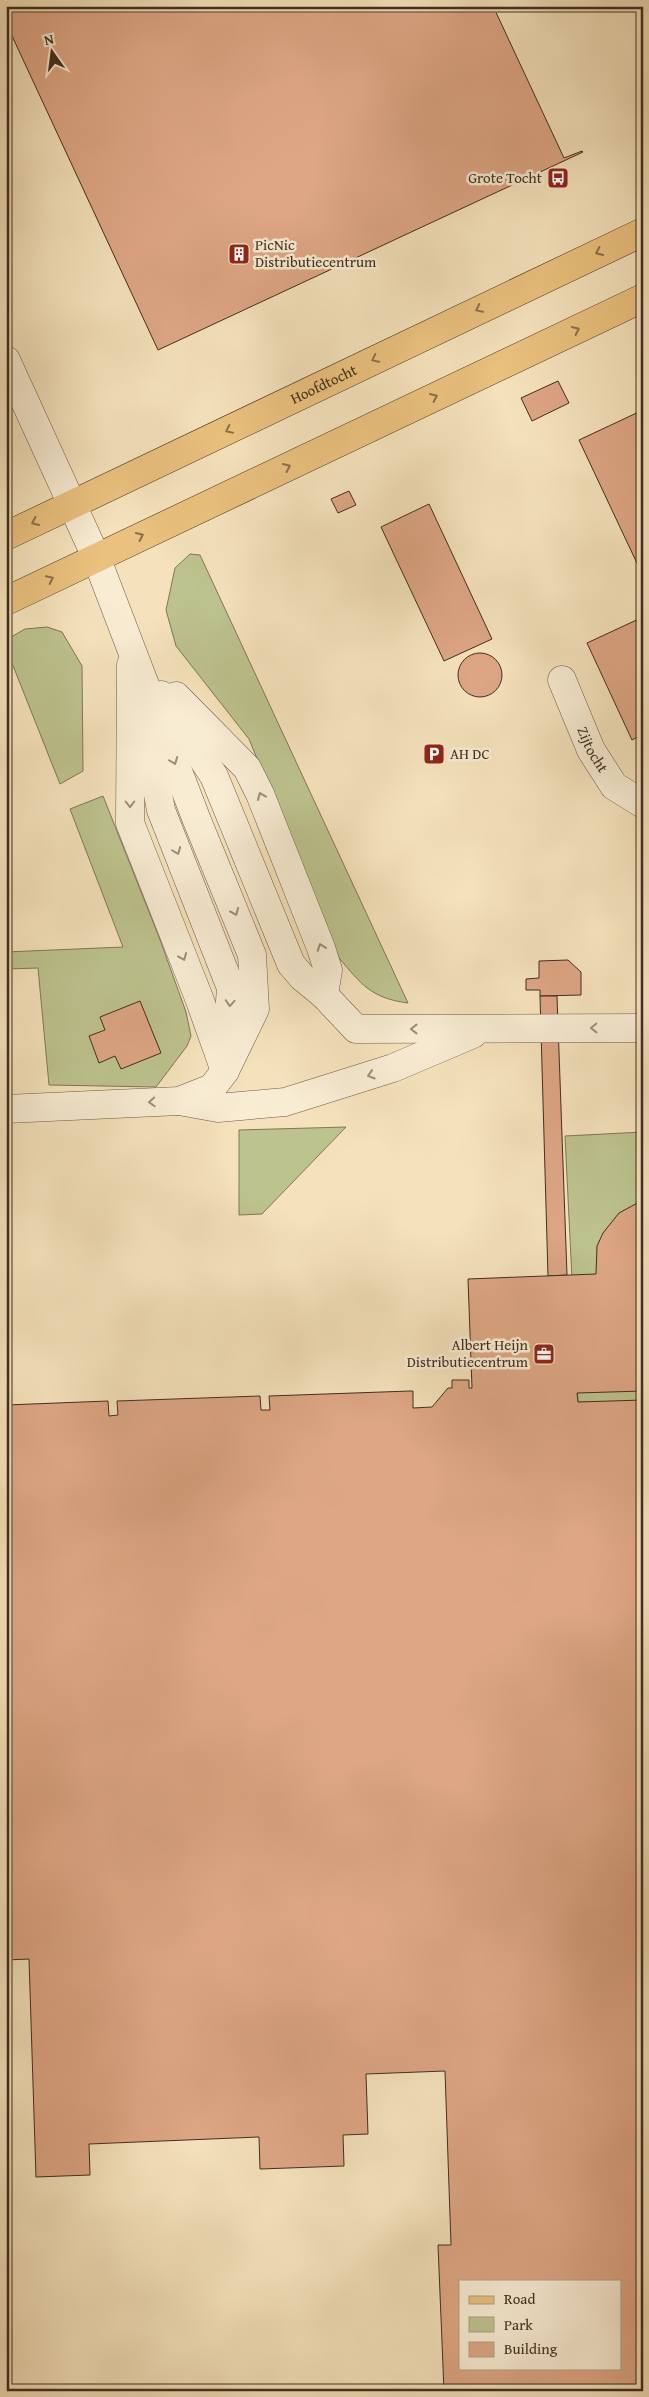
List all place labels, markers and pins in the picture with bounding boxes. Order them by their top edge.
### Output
bus stop icon: Grote Tocht [546,166,570,190]
place label: Grote Tocht [468,167,543,188]
place label: PicNic Distributiecentrum [255,234,377,272]
building icon: PicNic Distributiecentrum [227,242,251,266]
parking icon: AH DC [422,742,446,766]
place label: AH DC [450,743,490,764]
place label: Albert Heijn Distributiecentrum [407,1334,529,1372]
office icon: Albert Heijn Distributiecentrum [532,1342,556,1366]

